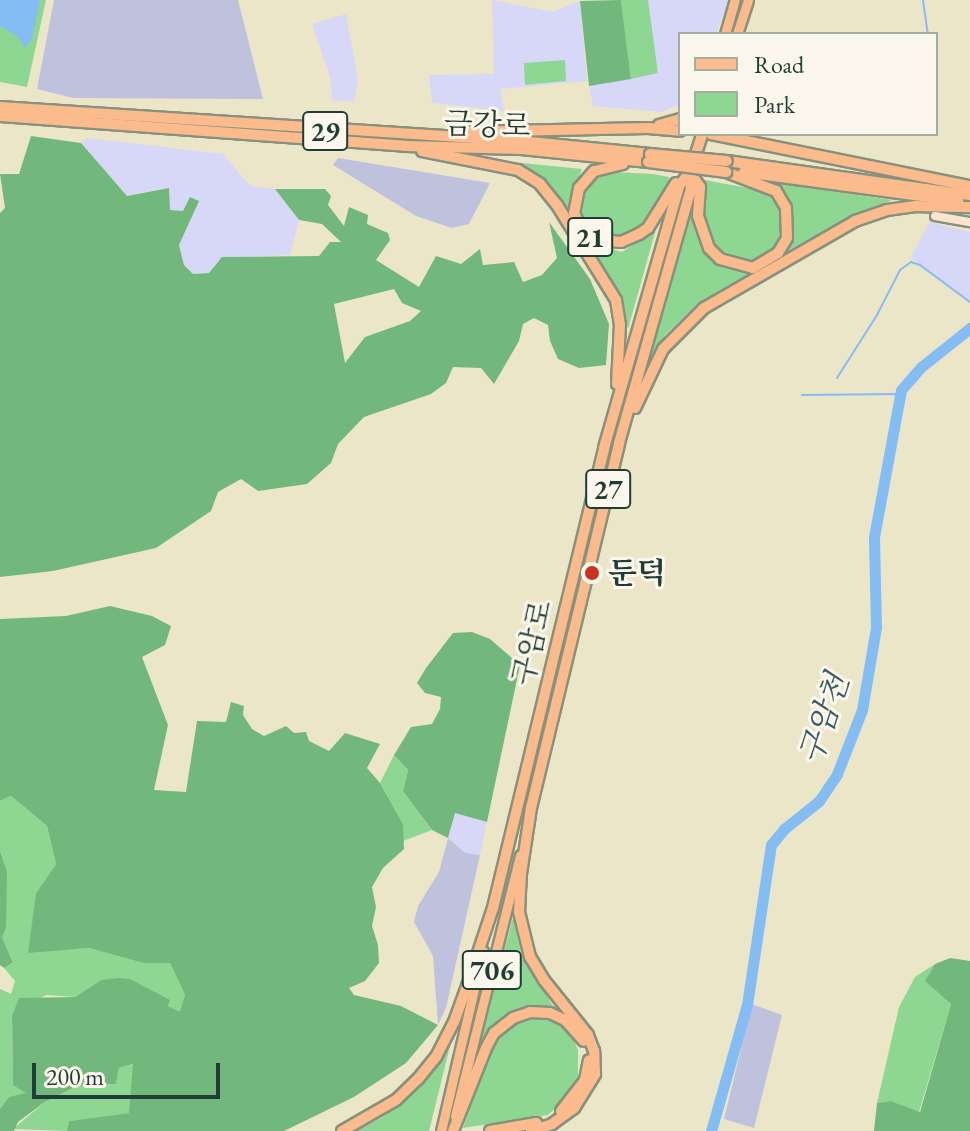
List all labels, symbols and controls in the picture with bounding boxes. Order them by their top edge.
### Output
legend [678,32,938,136]
text: Road [754,49,804,80]
text: Park [754,89,795,120]
street label: 금강로 [443,105,531,145]
road number: 29 [301,107,349,155]
road number: 21 [566,213,614,261]
road number: 27 [584,465,632,513]
place label: 둔덕 [608,555,666,591]
marker: 둔덕 [583,564,601,582]
street label: 구암로 [505,597,559,689]
water label: 구암천 [791,669,857,769]
road number: 706 [460,946,524,994]
scale bar [36,1047,224,1097]
text: 200 m [46,1061,104,1092]

